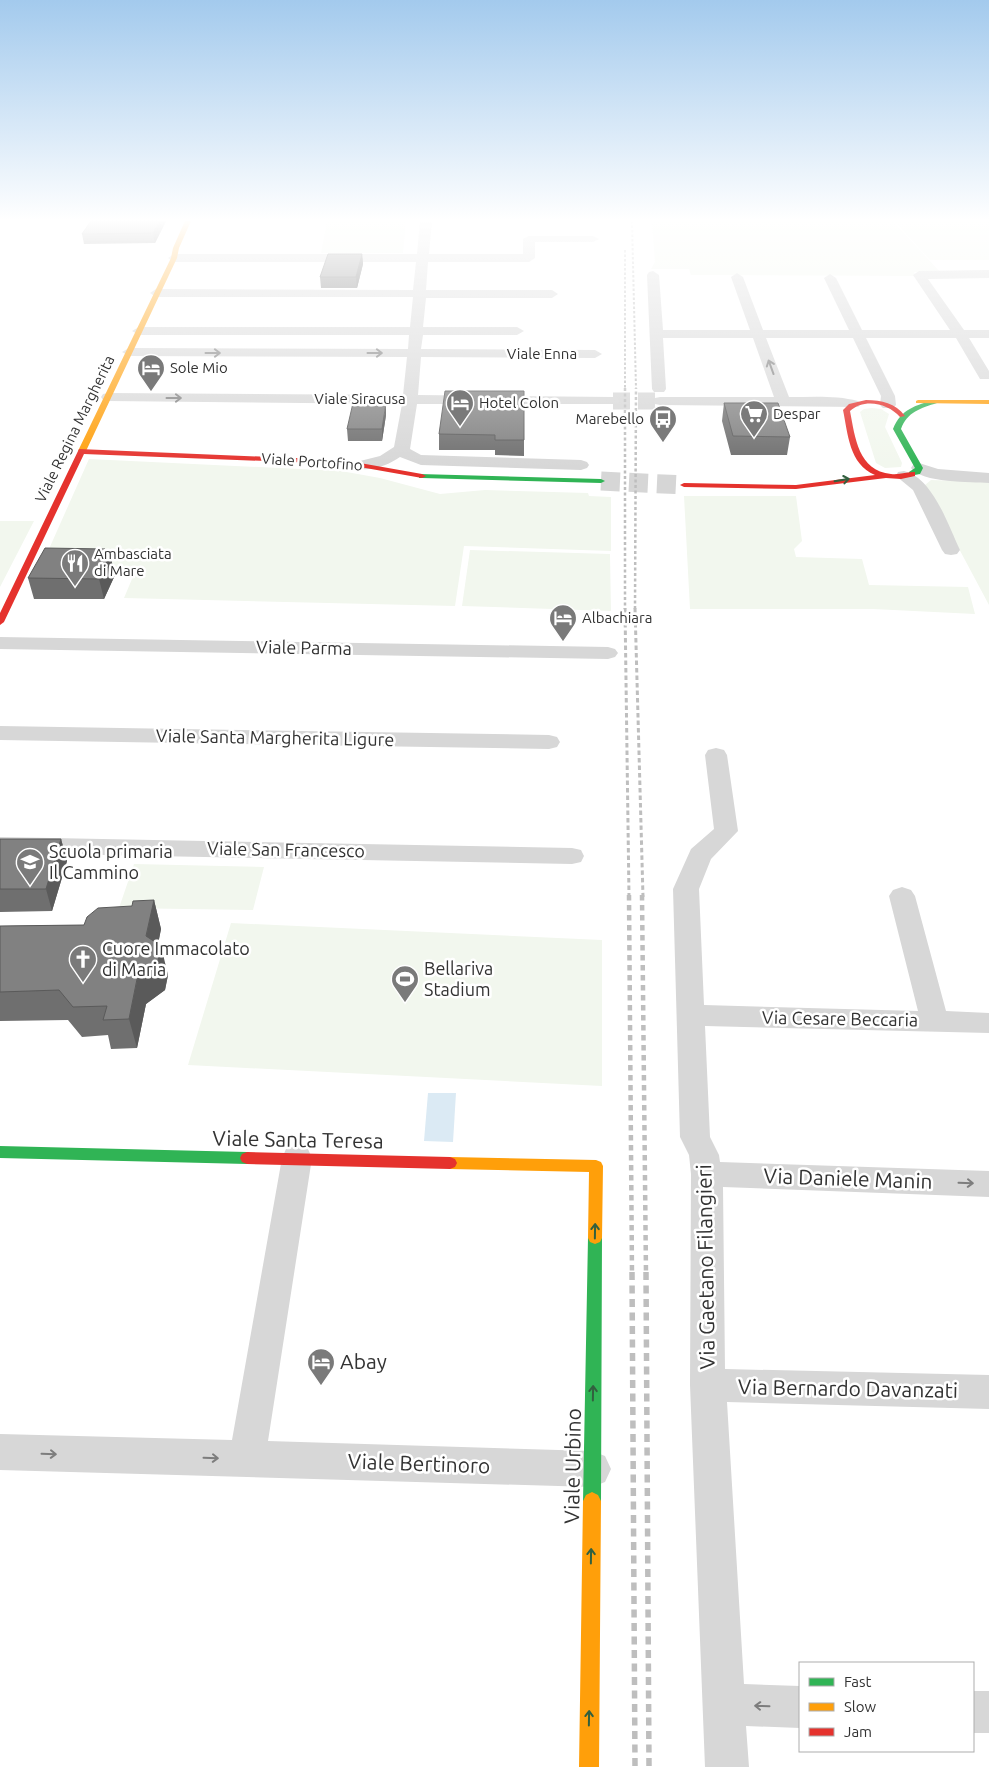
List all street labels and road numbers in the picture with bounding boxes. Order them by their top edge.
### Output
street label: Viale Enna [507,345,577,362]
street label: Viale Regina Margherita [32,353,118,505]
street label: Viale Siracusa [314,390,406,407]
street label: Viale Portofino [261,449,363,474]
street label: Viale Parma [256,636,352,658]
street label: Viale Santa Margherita Ligure [156,725,394,749]
street label: Viale San Francesco [207,838,365,860]
street label: Via Cesare Beccaria [762,1007,918,1029]
street label: Viale Santa Teresa [212,1126,384,1152]
street label: Via Daniele Manin [763,1163,933,1193]
street label: Via Gaetano Filangieri [691,1164,719,1370]
street label: Via Bernardo Davanzati [738,1374,958,1402]
street label: Viale Urbino [559,1408,585,1524]
street label: Viale Bertinoro [347,1449,491,1477]

